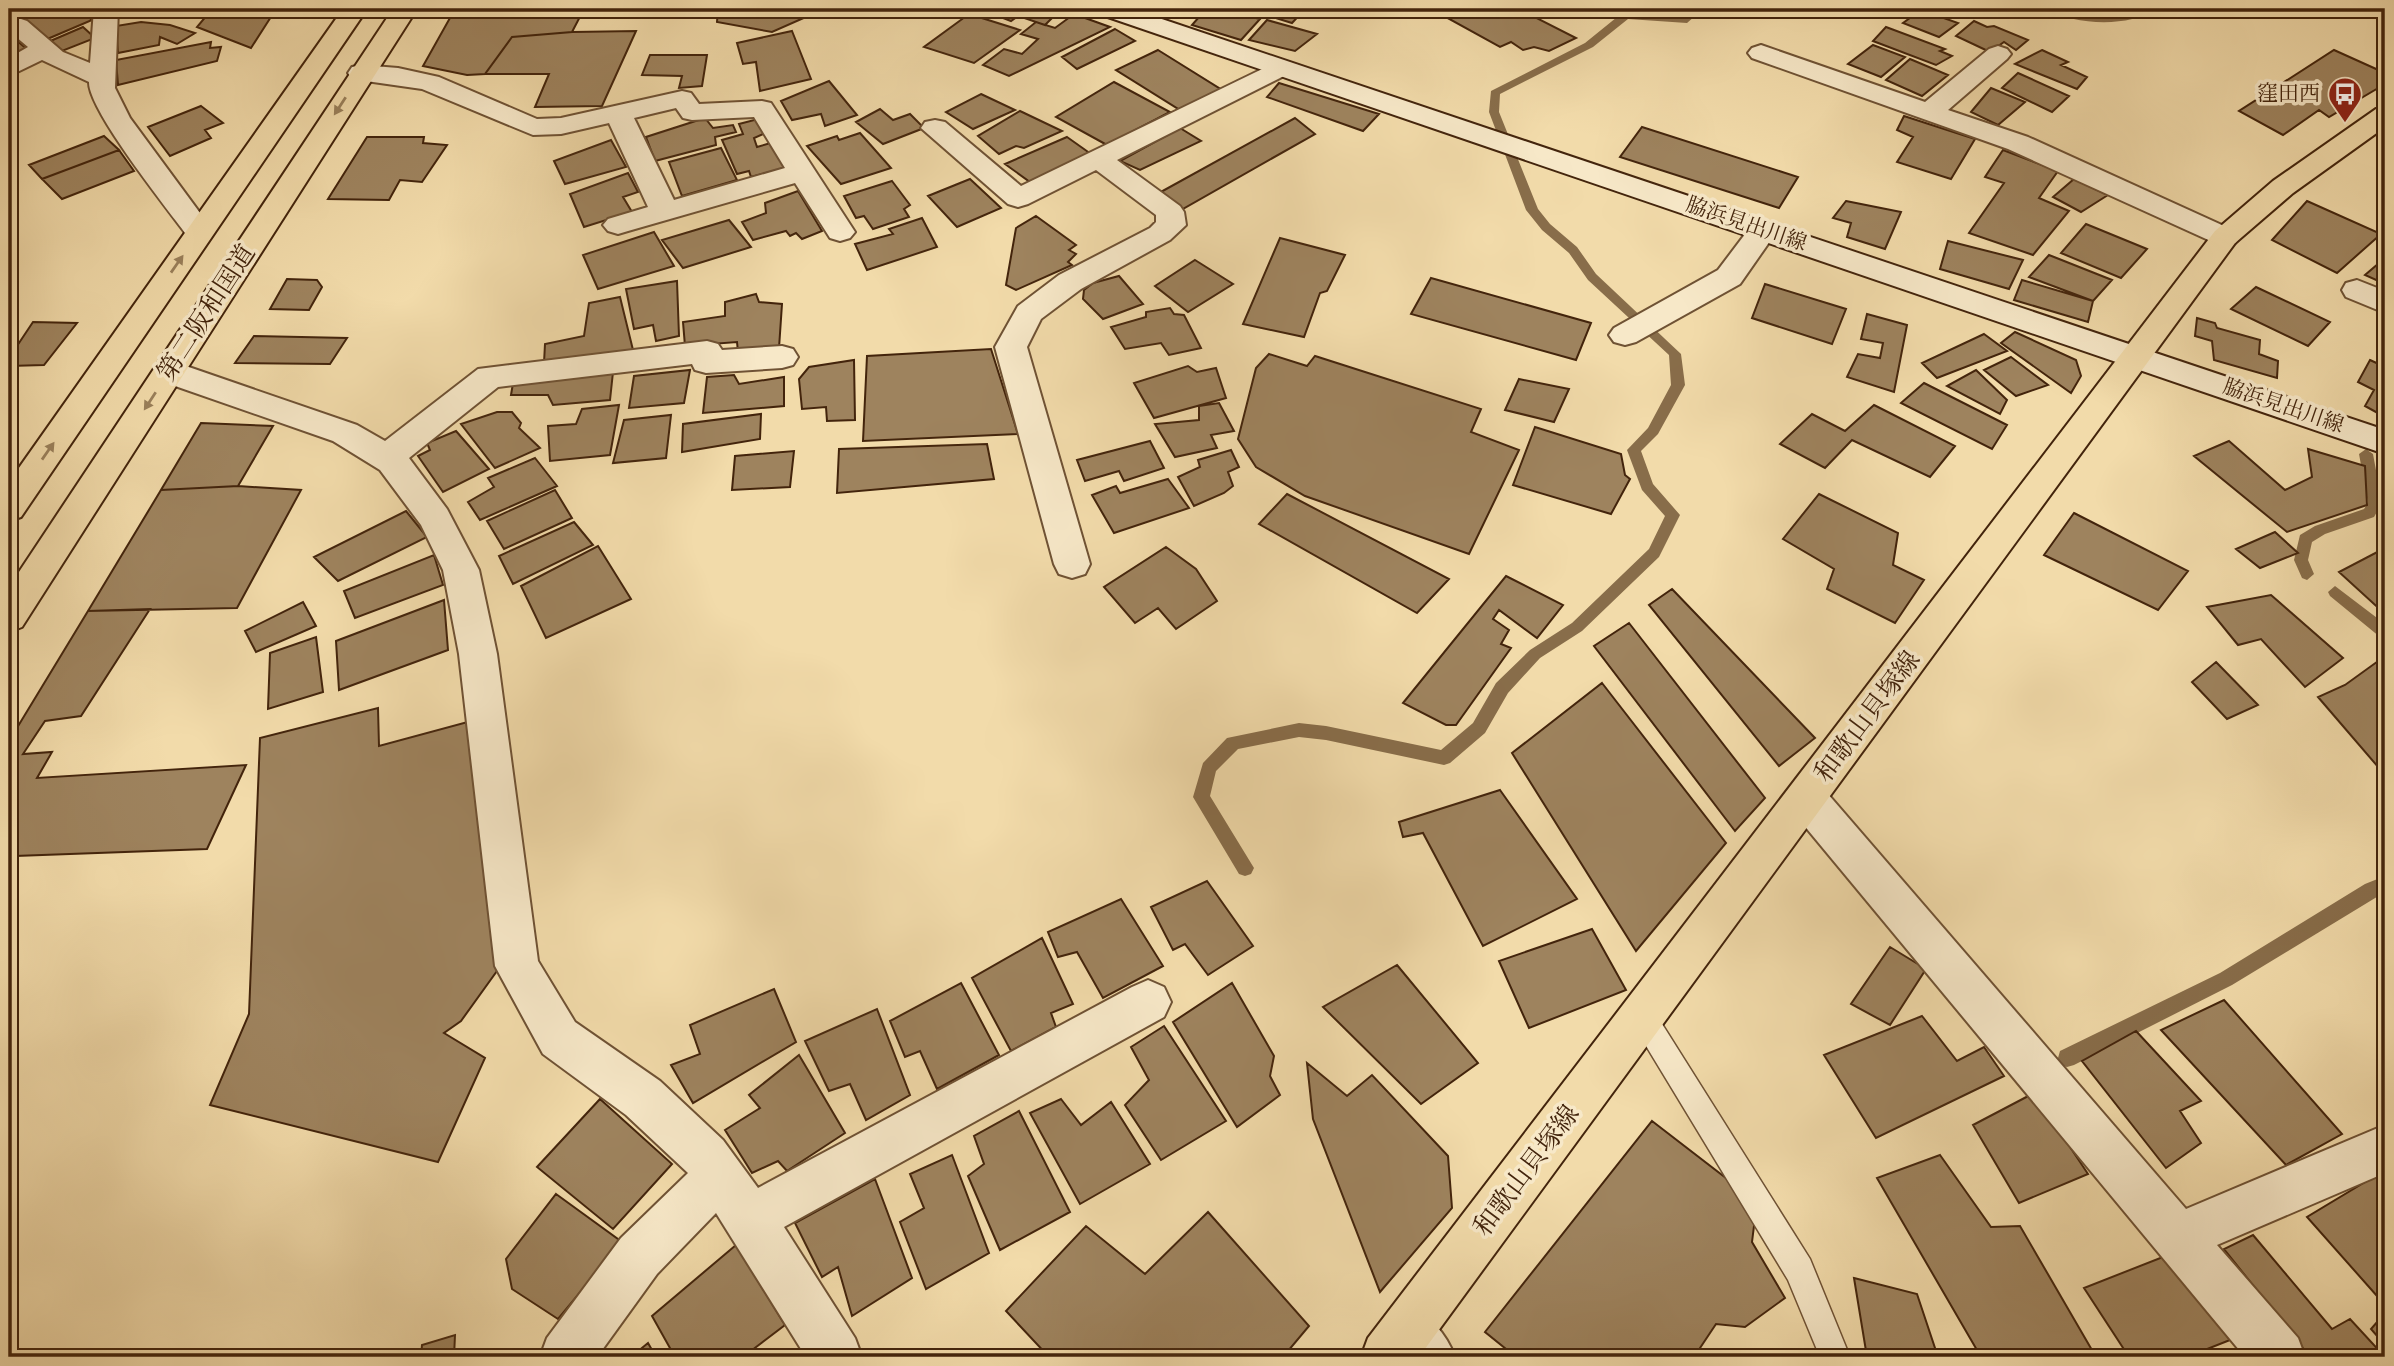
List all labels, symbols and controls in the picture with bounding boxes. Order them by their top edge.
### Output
bus stop icon: 窪田西 [2326,75,2364,124]
place label: 窪田西 [2257,81,2320,108]
one-way arrow [333,97,346,116]
street label: 脇浜見出川線 [1682,192,1810,258]
street label: 第二阪和国道 [151,239,263,387]
one-way arrow [170,255,184,273]
street label: 脇浜見出川線 [2219,374,2347,440]
one-way arrow [144,391,157,410]
one-way arrow [41,442,54,461]
street label: 和歌山貝塚線 [1808,645,1928,789]
street label: 和歌山貝塚線 [1467,1099,1587,1243]

